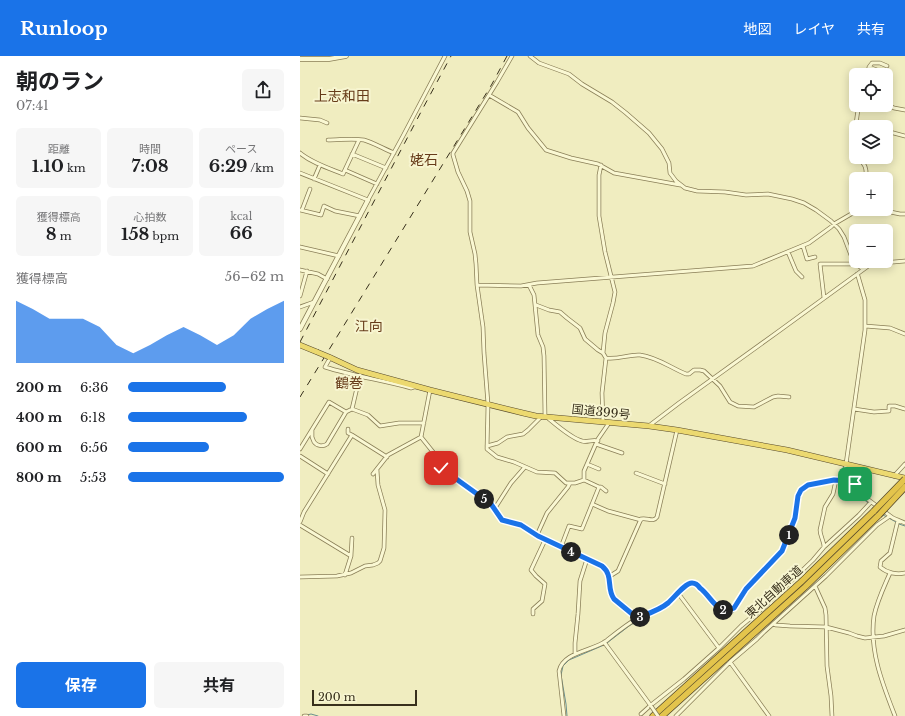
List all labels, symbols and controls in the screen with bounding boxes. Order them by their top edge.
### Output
text: Runloop [20,17,108,40]
text: 地図 [743,20,771,38]
text: レイヤ [793,20,835,38]
text: 共有 [857,20,885,38]
text: 朝のラン [16,68,104,95]
map controls [849,68,893,268]
button: locate [849,68,893,112]
button: share [242,69,284,111]
district label: 上志和田 [314,87,370,105]
text: 07:41 [16,97,49,114]
button: layers [849,120,893,164]
text: 距離 [48,142,70,156]
text: 時間 [139,142,161,156]
text: ペース [225,142,258,156]
district label: 姥石 [410,151,438,169]
text: 1.10 [32,156,64,177]
text: 7:08 [131,156,169,177]
text: 6:29 [209,156,248,177]
text: km [64,161,86,175]
text: /km [248,161,274,175]
button: + [849,172,893,216]
text: kcal [230,209,252,223]
text: 獲得標高 [37,210,81,224]
text: 心拍数 [133,210,166,224]
text: 66 [230,223,253,244]
text: 8 [46,224,57,245]
text: 158 [121,224,149,245]
button: − [849,224,893,268]
text: m [57,229,72,243]
text: bpm [149,229,179,243]
text: 56–62 m [225,268,284,285]
text: 獲得標高 [16,270,68,287]
district label: 江向 [355,317,383,335]
district label: 鶴巻 [335,374,363,392]
text: 200 m [16,379,62,396]
text: 6:36 [80,379,108,396]
street label: 国道399号 [571,401,631,422]
text: 400 m [16,409,62,426]
text: 6:18 [80,409,106,426]
text: 600 m [16,439,62,456]
text: 6:56 [80,439,108,456]
pin [424,451,458,485]
icon: check [430,457,452,479]
pin [838,467,872,501]
text: 800 m [16,469,62,486]
text: 5:53 [80,469,106,486]
icon: arrive [844,473,866,495]
pin: 5 [474,489,494,509]
text: 5 [481,492,487,506]
pin: 1 [779,525,799,545]
text: 1 [787,528,791,542]
pin: 4 [561,542,581,562]
text: 4 [567,545,575,559]
street label: 東北自動車道 [742,562,805,621]
pin: 2 [713,600,733,620]
text: 2 [719,603,727,617]
pin: 3 [630,607,650,627]
text: 3 [636,610,644,624]
button: 保存 [16,662,146,708]
button: 共有 [154,662,284,708]
scale bar [312,688,417,707]
text: 200 m [318,690,355,704]

